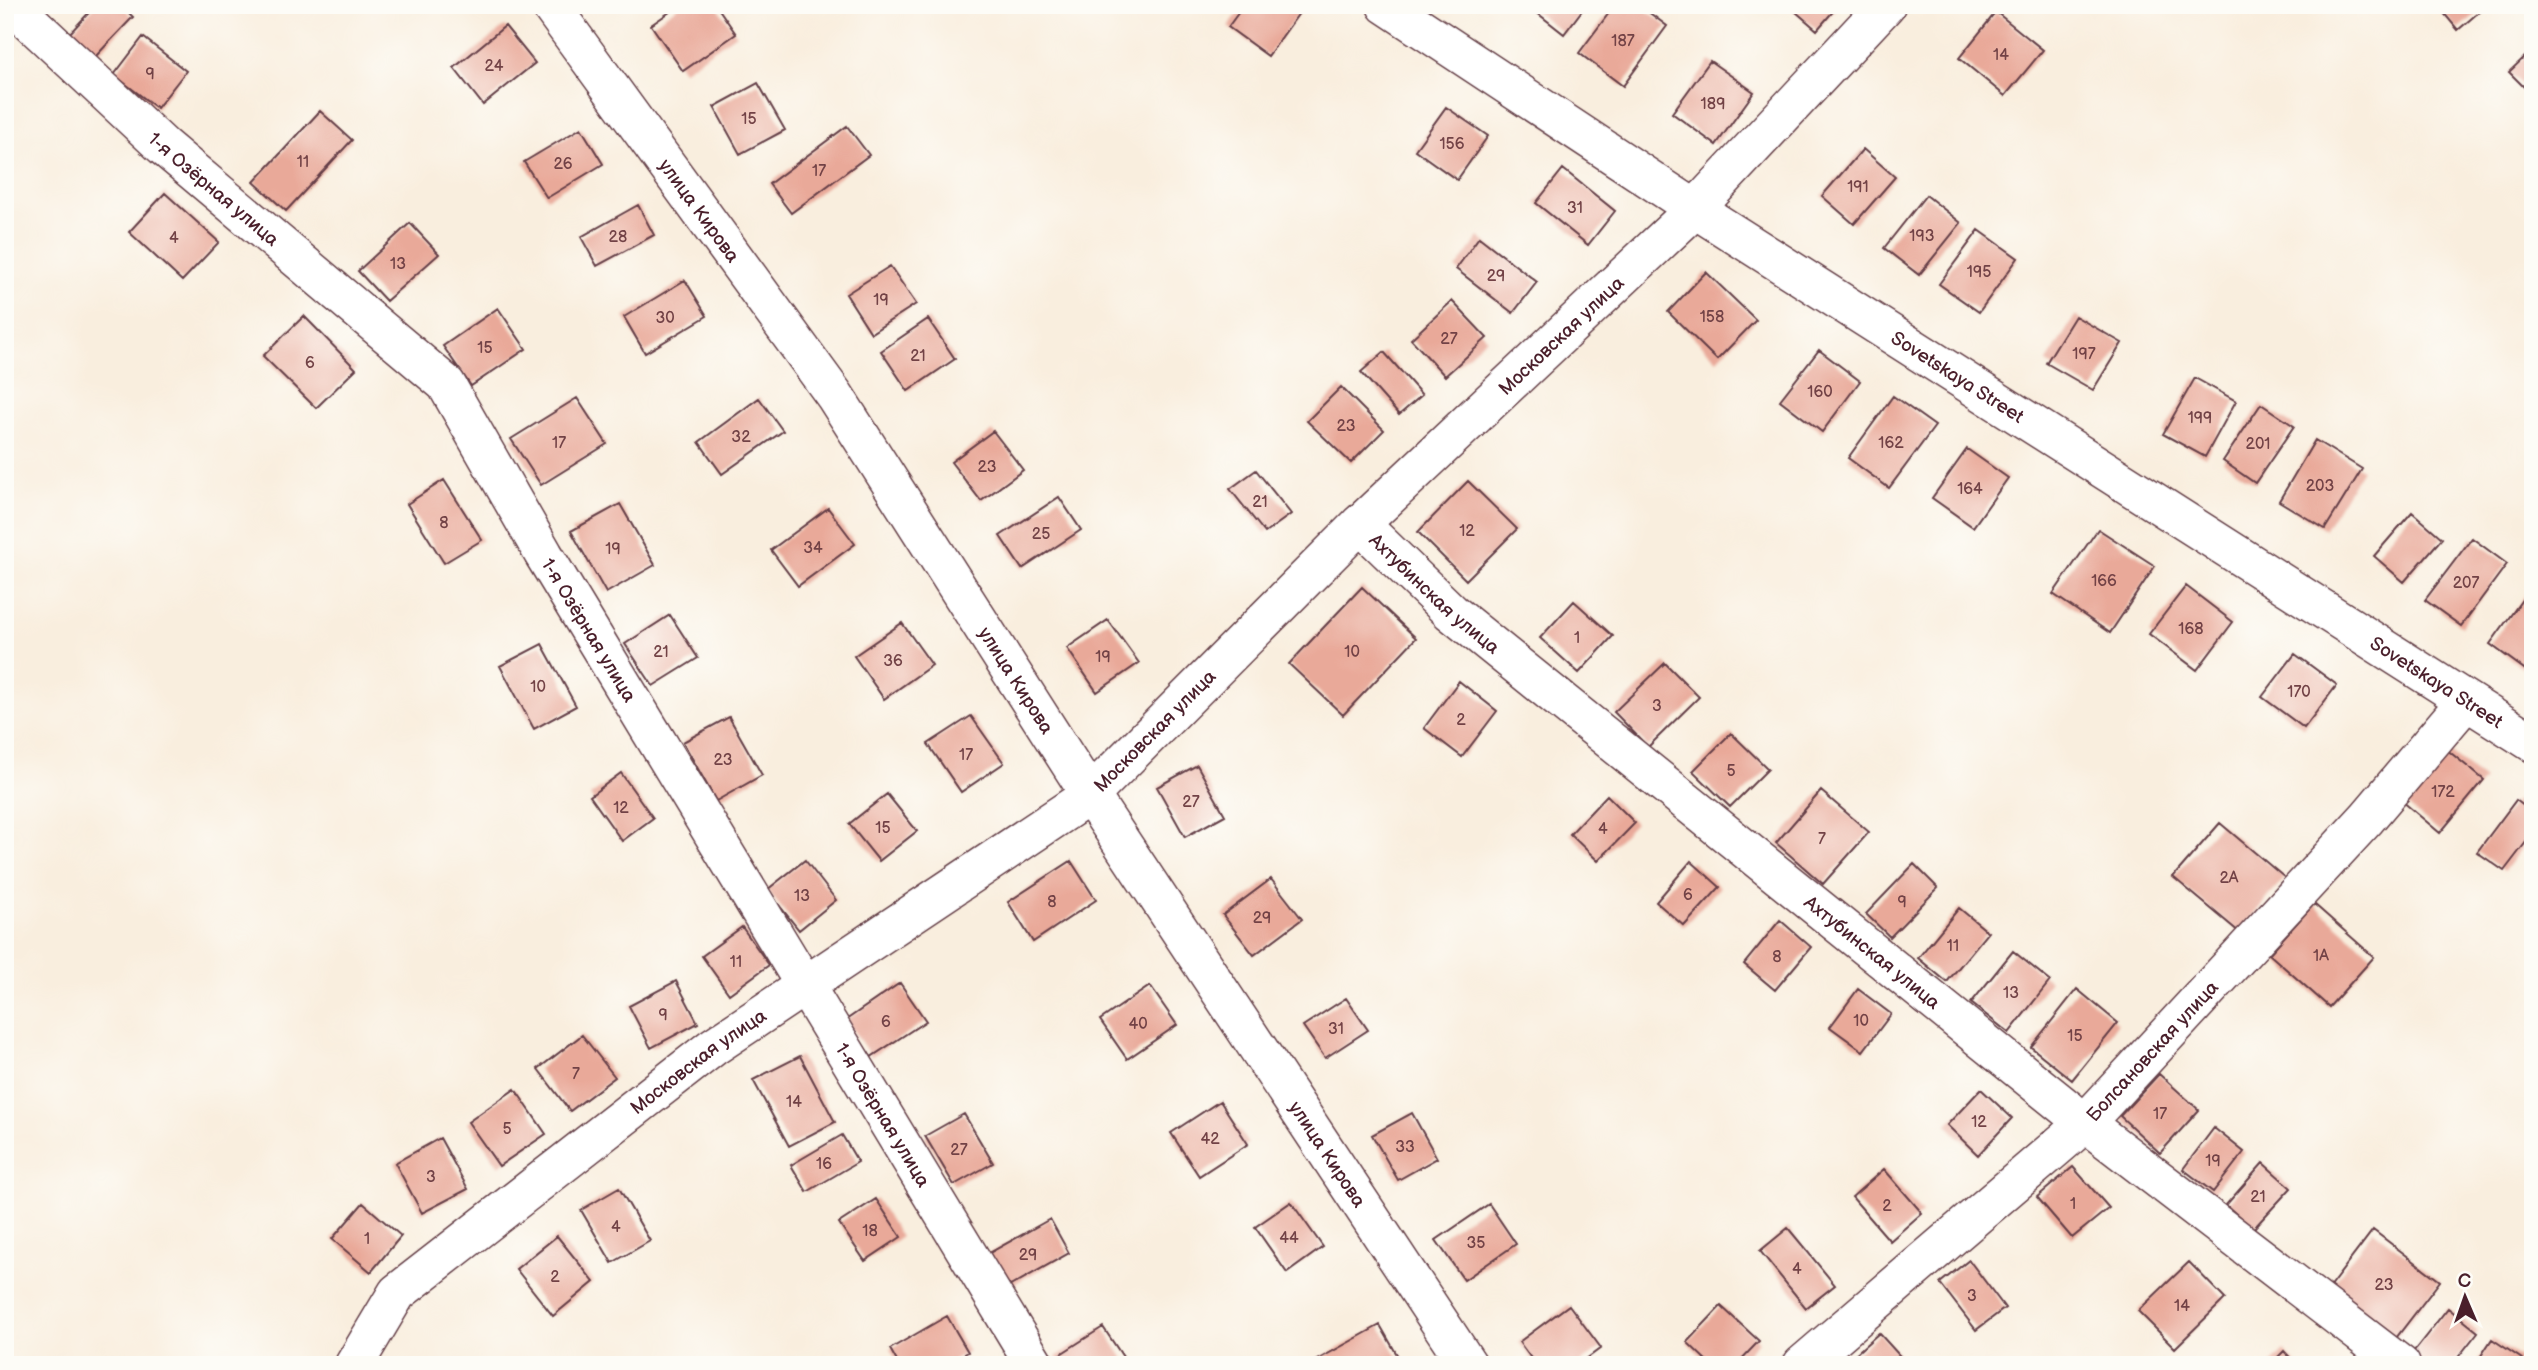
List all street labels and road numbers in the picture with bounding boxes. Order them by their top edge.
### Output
street label: 1-я Озёрная улица [143,128,283,252]
street label: улица Кирова [653,155,744,267]
street label: Московская улица [1494,272,1629,401]
street label: Sovetskaya Street [1886,327,2028,429]
street label: Ахтубинская улица [1363,529,1504,659]
street label: 1-я Озёрная улица [536,554,641,707]
street label: улица Кирова [973,623,1058,739]
street label: Sovetskaya Street [2365,632,2507,734]
street label: Московская улица [1090,665,1221,797]
street label: Ахтубинская улица [1798,891,1944,1015]
street label: Болсановская улица [2082,976,2224,1127]
street label: Московская улица [626,1005,771,1120]
street label: 1-я Озёрная улица [830,1039,934,1192]
street label: улица Кирова [1283,1097,1370,1212]

